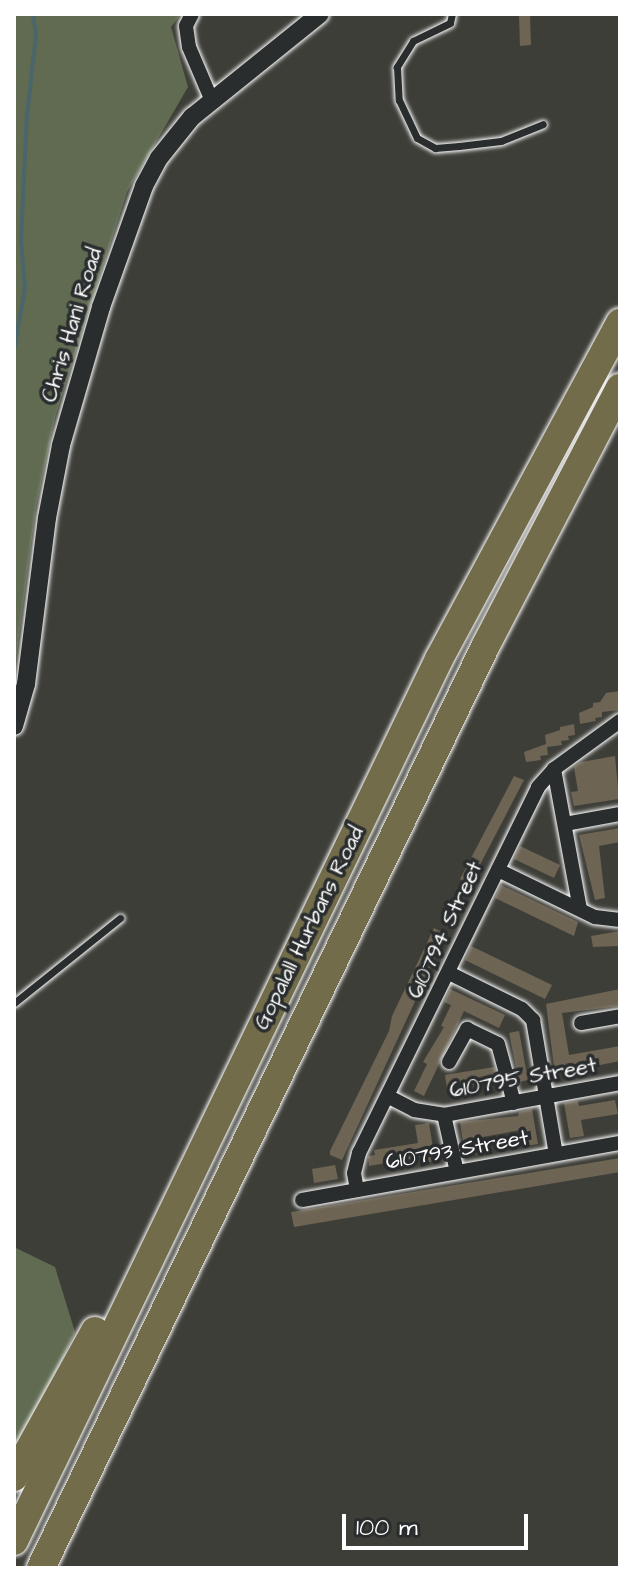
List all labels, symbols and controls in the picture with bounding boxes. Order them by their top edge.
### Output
street label: Chris Hani Road [36,245,108,405]
street label: Gopalall Hurbans Road [248,822,370,1034]
street label: 610794 Street [402,857,488,1003]
street label: 610795 Street [447,1052,599,1104]
street label: 610793 Street [384,1124,530,1176]
scale bar [346,1498,532,1548]
text: 100 m [356,1511,418,1545]

